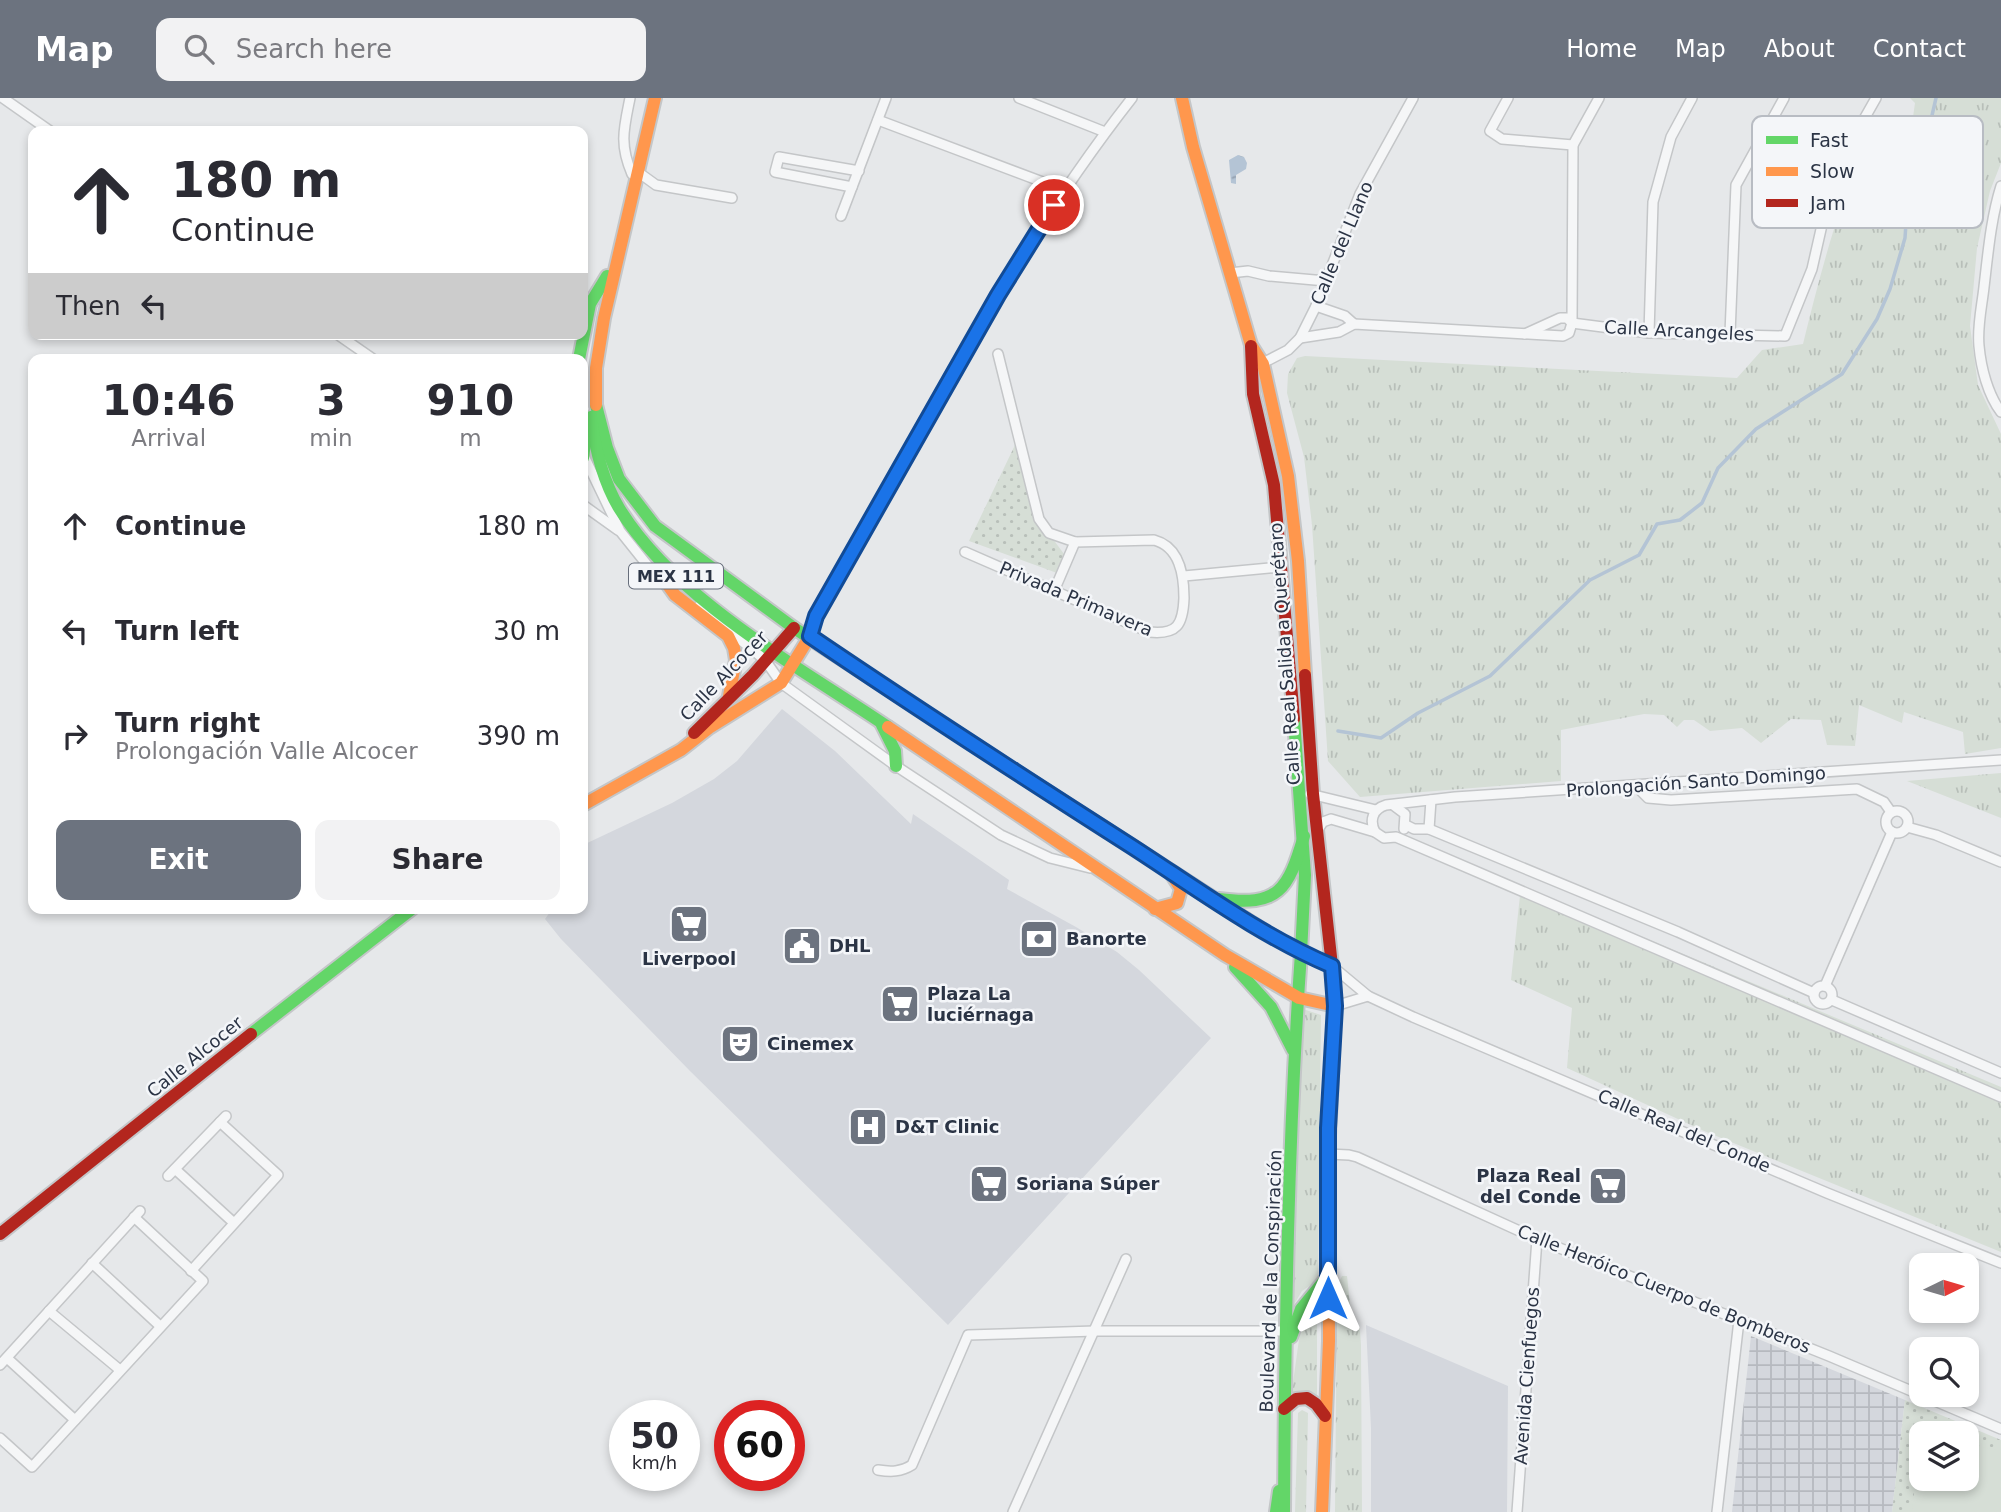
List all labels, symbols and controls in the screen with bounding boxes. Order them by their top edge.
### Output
search box [156,18,646,81]
text: Map [35,30,114,69]
icon: search [180,30,218,68]
text: Search here [236,34,392,64]
text: Home [1566,35,1637,63]
text: Map [1675,35,1726,63]
text: About [1764,35,1835,63]
text: Contact [1873,35,1966,63]
legend [1752,116,1983,228]
text: Fast [1810,129,1848,151]
text: 180 m [171,152,341,209]
icon: ahead [56,154,147,245]
text: Slow [1810,160,1855,182]
pin [1024,175,1084,235]
street label: Calle del Llano [1306,178,1377,308]
icon: arrive [1035,186,1073,224]
text: Jam [1809,192,1846,214]
text: Continue [171,211,315,249]
icon: left [135,287,173,325]
text: Then [56,291,121,321]
street label: Calle Arcangeles [1604,316,1754,345]
text: 10:46 [102,376,236,425]
text: 3 [316,376,346,425]
text: 910 [427,376,514,425]
text: Arrival [131,425,206,451]
text: min [309,425,353,451]
text: m [459,425,482,451]
icon: ahead [56,507,94,545]
text: Continue [115,511,246,541]
text: 180 m [477,511,560,541]
street label: Calle Real Salida a Querétaro [1265,522,1304,786]
street label: Privada Primavera [996,557,1156,640]
road number: MEX 111 [629,564,723,589]
icon: left [56,612,94,650]
text: Turn left [115,616,239,646]
text: 30 m [493,616,560,646]
street label: Calle Alcocer [675,626,772,725]
text: Turn right [115,708,260,738]
icon: right [56,717,94,755]
text: 390 m [477,721,560,751]
text: Prolongación Valle Alcocer [115,738,418,764]
street label: Prolongación Santo Domingo [1565,762,1827,801]
button: Exit [56,820,301,900]
button: Share [315,820,560,900]
supermarket icon: Liverpool [668,903,710,945]
bank icon: Banorte [1018,918,1060,960]
public building icon: DHL [781,925,823,967]
place label: Banorte [1066,928,1147,949]
place label: DHL [829,935,870,956]
place label: Liverpool [642,948,736,969]
supermarket icon: Plaza La luciérnaga [879,983,921,1025]
place label: Plaza La luciérnaga [927,983,1034,1025]
street label: Calle Alcocer [143,1011,247,1102]
theatre icon: Cinemex [719,1023,761,1065]
place label: Cinemex [767,1033,854,1054]
street label: Calle Real del Conde [1595,1085,1774,1176]
hospital icon: D&T Clinic [847,1106,889,1148]
place label: D&T Clinic [895,1116,999,1137]
street label: Boulevard de la Conspiración [1255,1149,1286,1413]
supermarket icon: Soriana Súper [968,1163,1010,1205]
place label: Plaza Real del Conde [1476,1165,1581,1207]
supermarket icon: Plaza Real del Conde [1587,1165,1629,1207]
place label: Soriana Súper [1016,1173,1160,1194]
street label: Calle Heróico Cuerpo de Bomberos [1515,1220,1814,1357]
north arrow [1909,1253,1979,1323]
map controls [1909,1253,1979,1491]
position arrow [1291,1261,1365,1335]
street label: Avenida Cienfuegos [1510,1286,1543,1466]
button: search [1909,1337,1979,1407]
speed limit sign: 60 [714,1400,805,1491]
text: 50 [630,1416,679,1456]
button: layers [1909,1421,1979,1491]
text: km/h [632,1452,677,1473]

